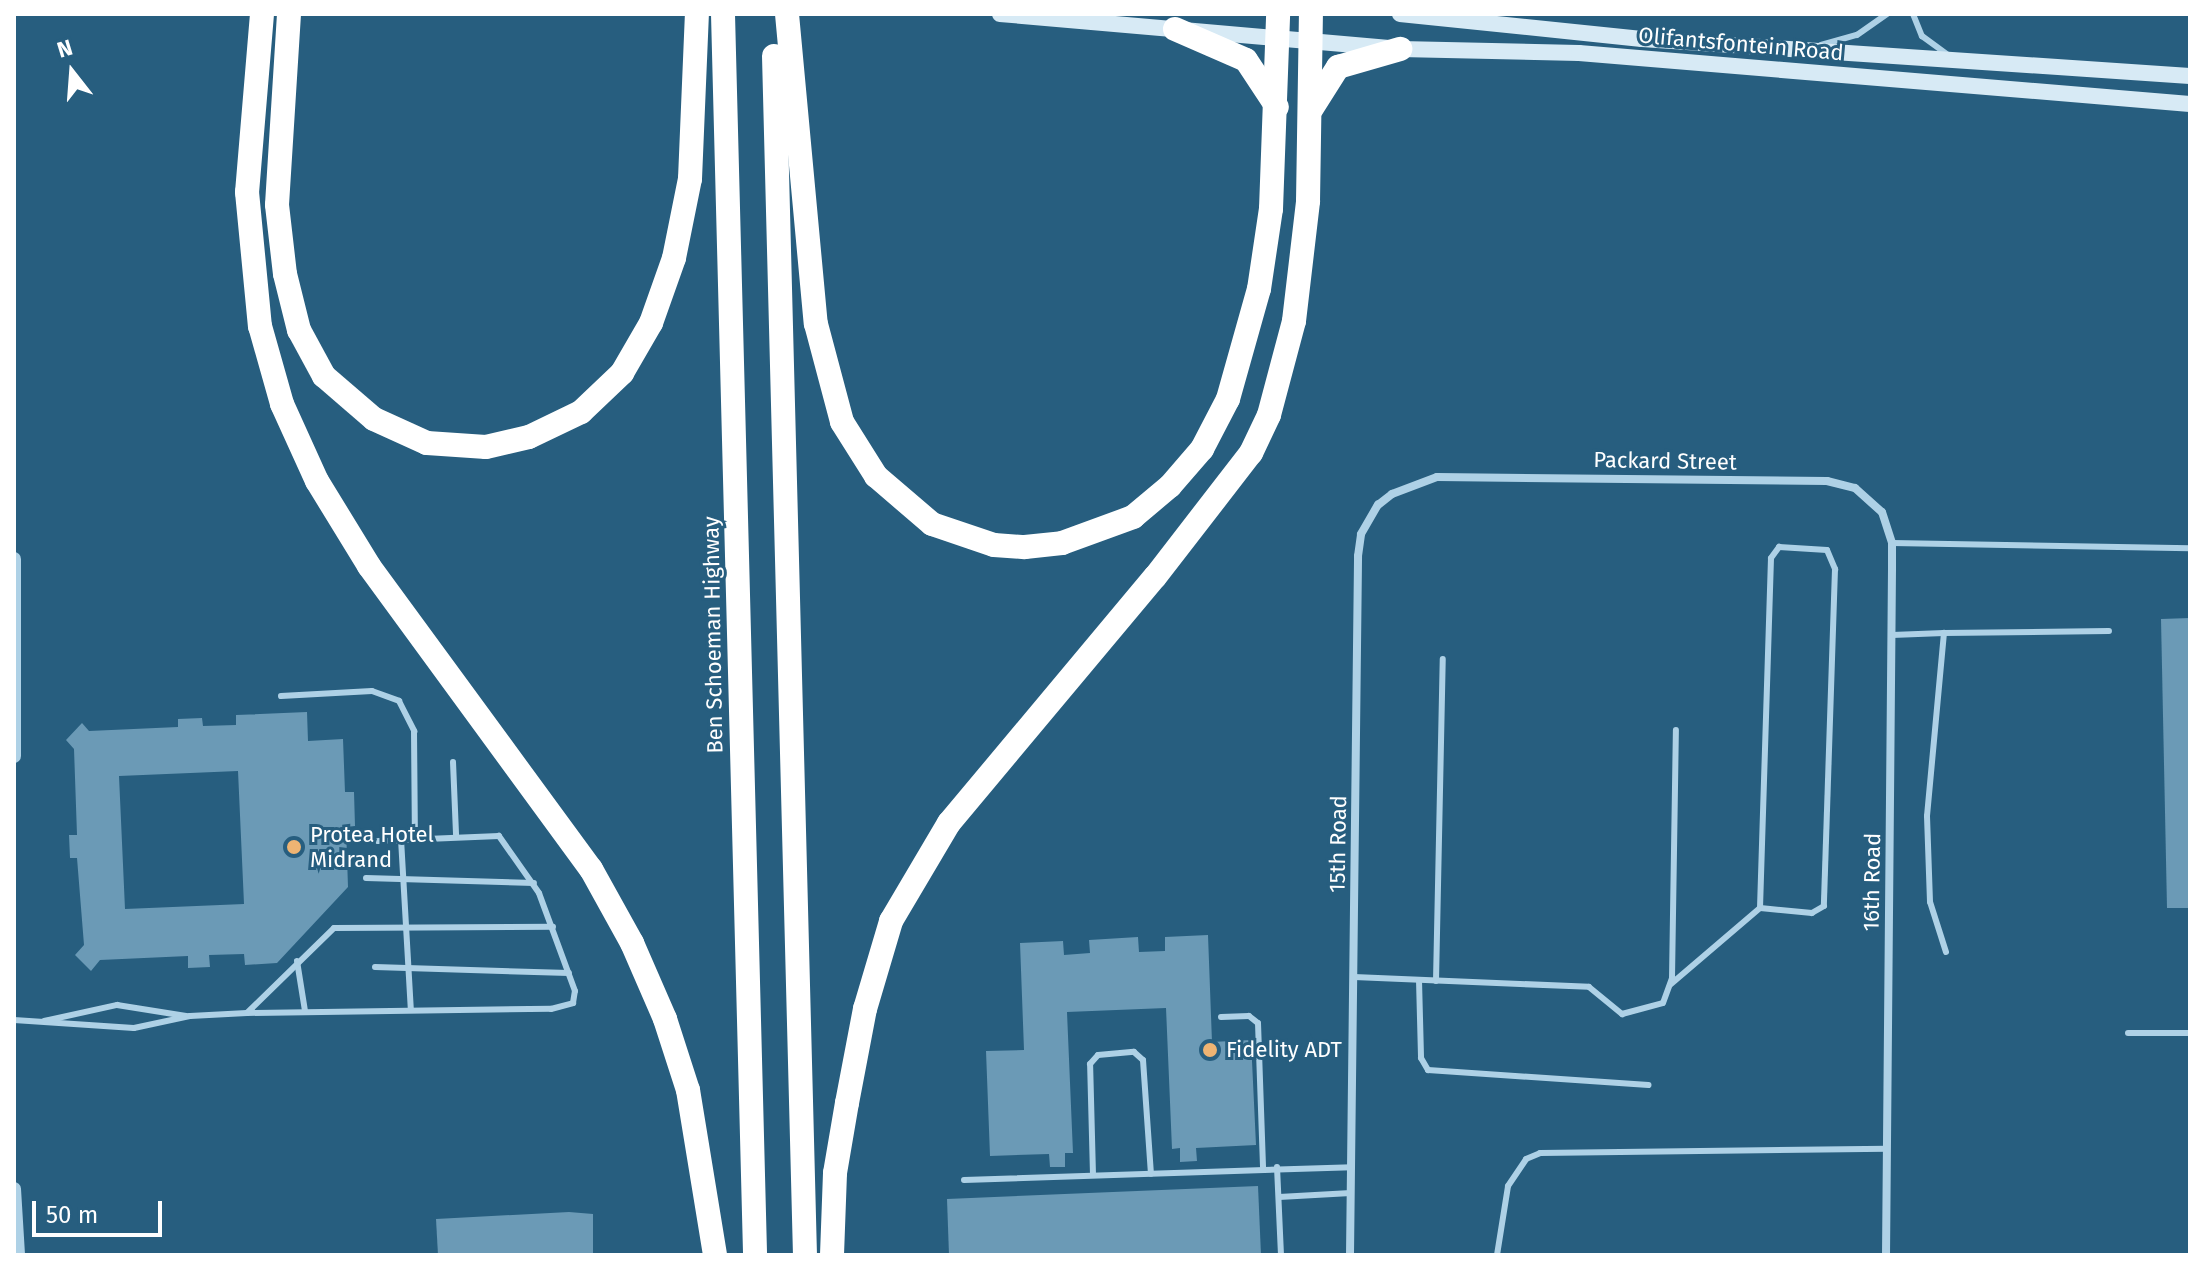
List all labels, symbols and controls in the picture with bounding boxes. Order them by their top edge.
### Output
street label: Olifantsfontein Road [1637,22,1845,66]
north arrow [32,32,112,112]
text: N [54,34,76,64]
street label: Packard Street [1593,447,1737,475]
street label: Ben Schoeman Highway [698,516,728,754]
street label: 15th Road [1324,795,1352,893]
place label: Protea Hotel Midrand [310,821,434,872]
street label: 16th Road [1858,832,1886,932]
marker: Protea Hotel Midrand [285,838,303,856]
place label: Fidelity ADT [1226,1037,1342,1063]
marker: Fidelity ADT [1201,1041,1219,1059]
scale bar [36,1185,166,1235]
text: 50 m [46,1201,98,1229]

